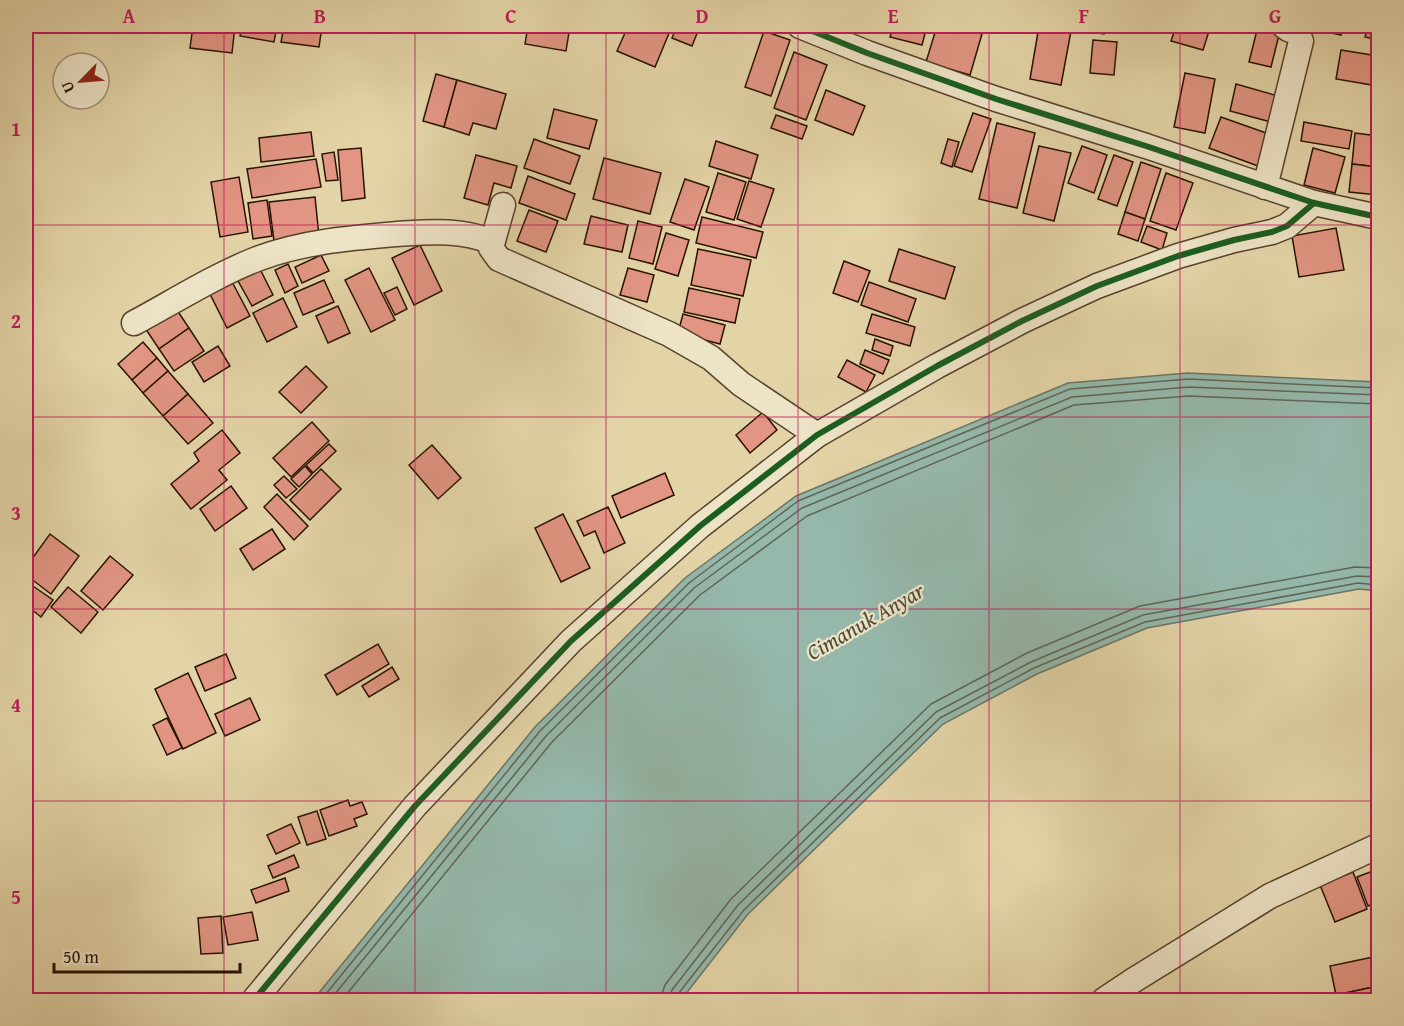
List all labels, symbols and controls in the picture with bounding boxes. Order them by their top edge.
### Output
text: A [123,1,136,30]
text: B [314,1,326,30]
text: C [505,1,517,30]
text: D [695,1,709,30]
text: E [888,1,899,30]
text: F [1079,1,1089,30]
text: G [1269,1,1281,30]
north arrow [51,51,111,111]
text: U [54,77,81,97]
text: 1 [11,114,21,143]
text: 2 [11,306,21,335]
text: 3 [11,498,21,527]
water label: Cimanuk Anyar [800,574,930,668]
text: 4 [11,690,21,719]
text: 5 [11,882,21,911]
scale bar [54,936,240,974]
text: 50 m [63,943,99,970]

